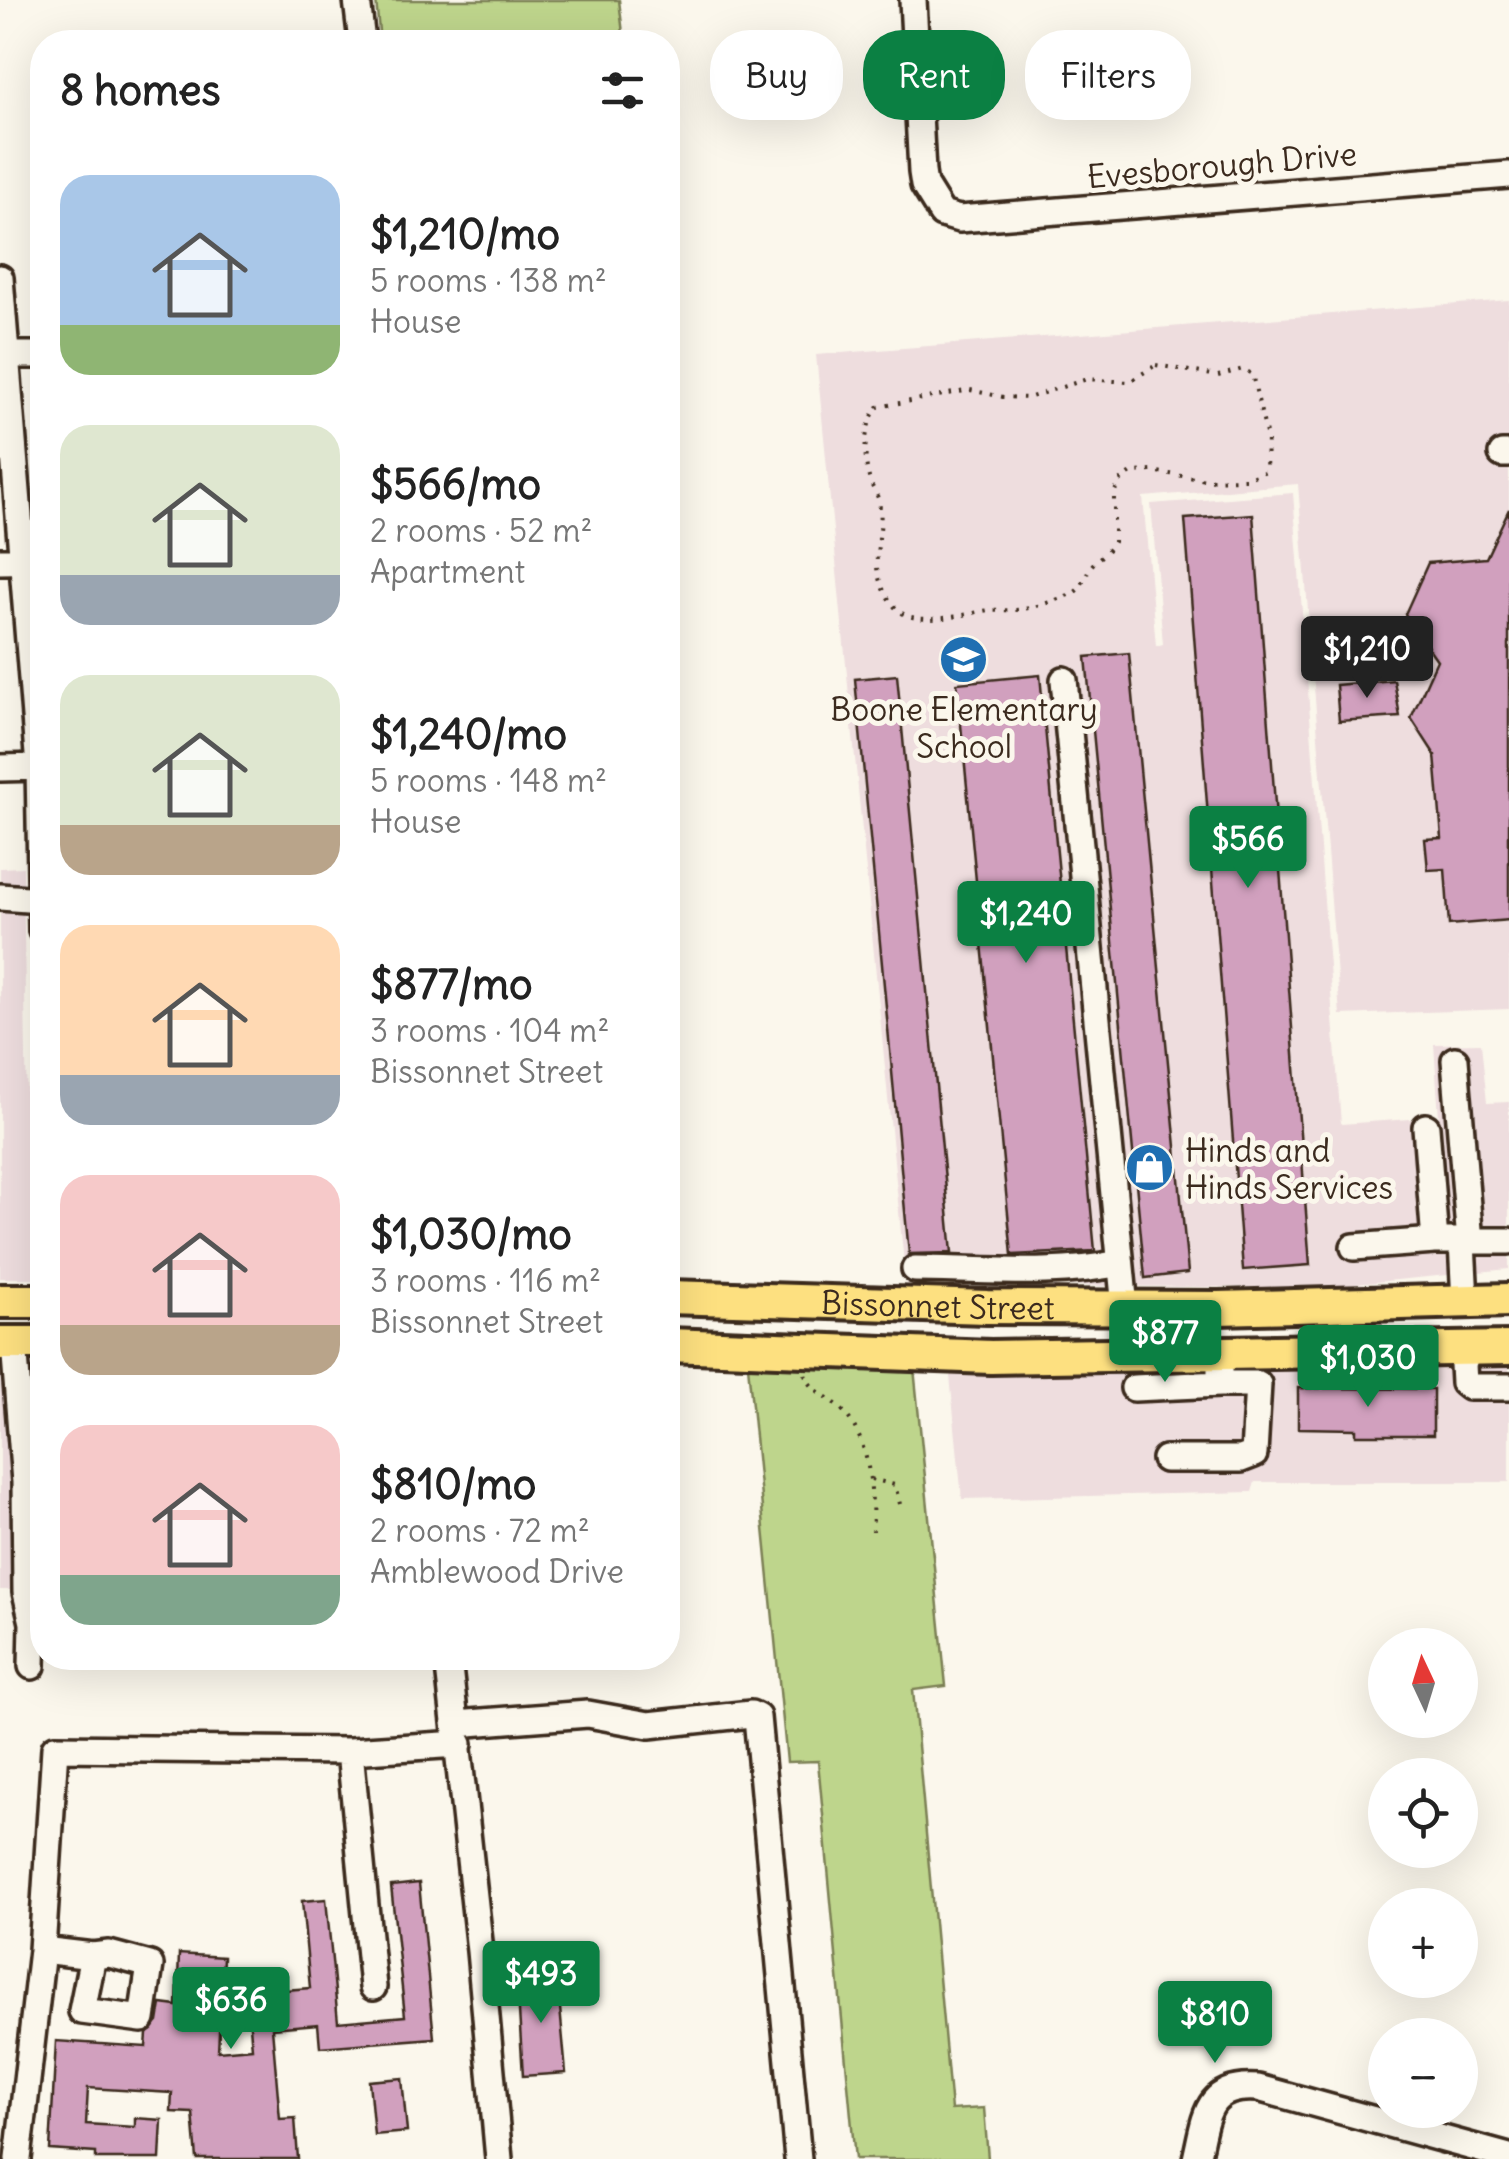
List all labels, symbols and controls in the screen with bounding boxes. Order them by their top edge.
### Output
chip: Buy [710,30,843,120]
chip: Rent [863,30,1005,120]
chip: Filters [1025,30,1191,120]
icon: filters [595,63,650,118]
text: 8 homes [60,64,221,116]
street label: Evesborough Drive [1086,133,1358,197]
text: $1,210/mo [370,208,560,260]
icon: home [140,215,260,335]
text: 5 rooms · 138 m² [370,260,607,301]
text: House [370,301,461,342]
text: $566/mo [370,458,541,510]
icon: home [140,465,260,585]
text: 2 rooms · 52 m² [370,510,592,551]
text: Apartment [370,551,525,592]
pin: $1,210 [1286,616,1448,701]
text: $1,210 [1323,628,1411,669]
school or university icon: Boone Elementary School [938,633,990,685]
place label: Boone Elementary School [830,689,1098,767]
text: $1,240/mo [370,708,567,760]
icon: home [140,715,260,835]
text: 5 rooms · 148 m² [370,760,607,801]
text: House [370,801,461,842]
pin: $566 [1189,806,1307,891]
text: $566 [1211,818,1285,859]
pin: $1,240 [945,881,1107,966]
text: $1,240 [979,893,1073,934]
text: $877/mo [370,958,533,1010]
icon: home [140,965,260,1085]
text: 3 rooms · 104 m² [370,1010,609,1051]
text: Bissonnet Street [370,1051,603,1092]
place label: Hinds and Hinds Services [1185,1130,1393,1208]
shop icon: Hinds and Hinds Services [1124,1142,1176,1194]
text: $1,030/mo [370,1208,572,1260]
icon: home [140,1215,260,1335]
text: 3 rooms · 116 m² [370,1260,601,1301]
street label: Bissonnet Street [821,1281,1055,1328]
pin: $877 [1106,1300,1224,1385]
text: Bissonnet Street [370,1301,603,1342]
text: $877 [1131,1312,1199,1353]
pin: $1,030 [1287,1325,1449,1410]
text: $1,030 [1320,1337,1416,1378]
text: $810/mo [370,1458,536,1510]
icon: home [140,1465,260,1585]
text: 2 rooms · 72 m² [370,1510,590,1551]
text: Amblewood Drive [370,1551,624,1592]
north arrow [1368,1628,1478,1738]
map controls [1368,1628,1478,2128]
button: locate [1368,1758,1478,1868]
button: + [1368,1888,1478,1998]
pin: $493 [482,1941,600,2026]
text: $493 [505,1953,577,1994]
pin: $636 [172,1967,290,2052]
text: $636 [195,1979,267,2020]
pin: $810 [1156,1981,1274,2066]
text: $810 [1180,1993,1250,2034]
button: − [1368,2018,1478,2128]

